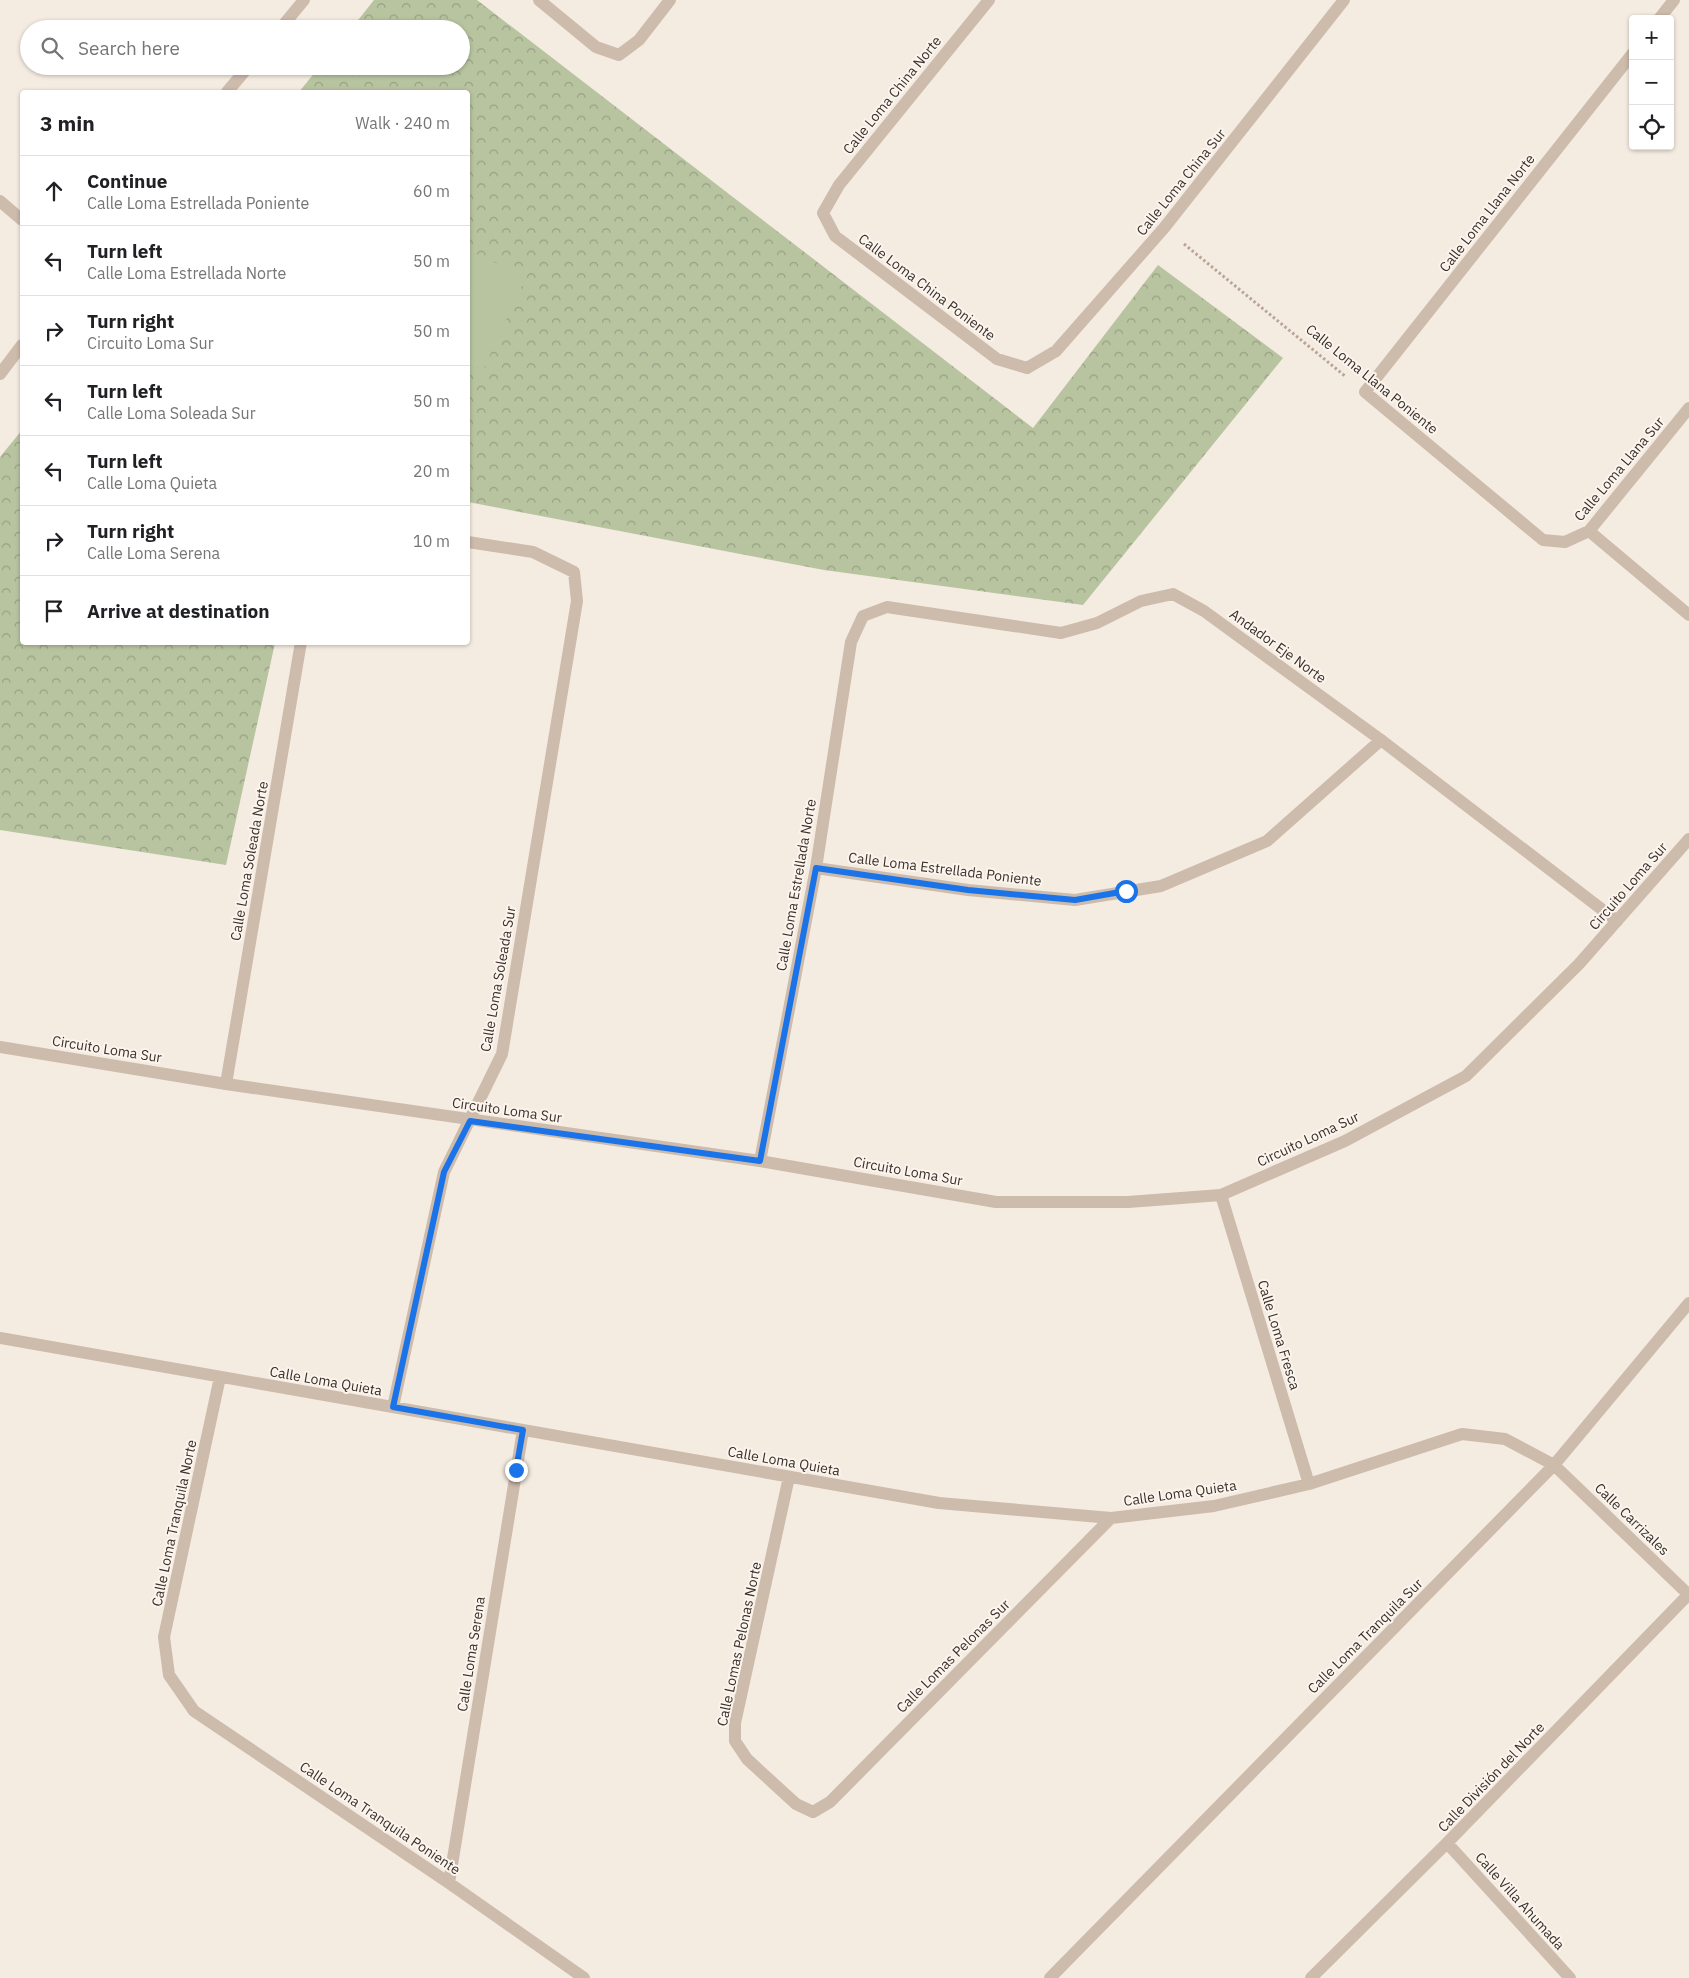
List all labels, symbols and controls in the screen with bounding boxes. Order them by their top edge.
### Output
map controls [1629,15,1674,150]
button: + [1629,15,1674,60]
search box [20,20,470,75]
street label: Calle Loma China Norte [839,32,945,158]
icon: search [38,34,66,62]
text: Search here [78,36,180,60]
button: − [1629,60,1674,105]
button: locate [1629,105,1674,150]
text: 3 min [40,109,95,137]
text: Walk · 240 m [355,113,450,133]
street label: Calle Loma China Sur [1132,125,1230,239]
street label: Calle Loma Llana Norte [1435,150,1539,276]
text: Continue [87,169,167,193]
icon: ahead [40,177,68,205]
text: 60 m [413,181,450,201]
text: Calle Loma Estrellada Poniente [87,193,309,213]
street label: Calle Loma China Poniente [855,230,999,345]
text: Turn left [87,239,163,263]
icon: left [40,247,68,275]
text: 50 m [413,251,450,271]
text: Calle Loma Estrellada Norte [87,263,286,283]
text: Turn right [87,309,174,333]
icon: right [40,317,68,345]
street label: Calle Loma Llana Poniente [1302,320,1442,438]
text: 50 m [413,321,450,341]
text: Circuito Loma Sur [87,333,214,353]
text: Turn left [87,379,163,403]
icon: left [40,387,68,415]
text: 50 m [413,391,450,411]
text: Calle Loma Soleada Sur [87,403,256,423]
street label: Calle Loma Llana Sur [1570,413,1668,525]
text: Turn left [87,449,163,473]
icon: left [40,457,68,485]
text: 20 m [413,461,450,481]
text: Calle Loma Quieta [87,473,217,493]
text: Turn right [87,519,174,543]
icon: right [40,527,68,555]
text: 10 m [413,531,450,551]
text: Calle Loma Serena [87,543,220,563]
icon: arrive [40,597,68,625]
text: Arrive at destination [87,599,270,623]
street label: Andador Eje Norte [1226,605,1330,687]
street label: Calle Loma Soleada Norte [226,779,272,942]
street label: Calle Loma Estrellada Norte [772,797,820,972]
street label: Circuito Loma Sur [1585,838,1671,934]
street label: Calle Loma Estrellada Poniente [847,848,1043,890]
route start [1115,880,1138,903]
street label: Calle Loma Soleada Sur [476,905,520,1053]
street label: Circuito Loma Sur [51,1031,163,1067]
street label: Circuito Loma Sur [451,1093,563,1127]
street label: Circuito Loma Sur [1254,1107,1362,1171]
street label: Circuito Loma Sur [852,1153,964,1189]
street label: Calle Loma Fresca [1254,1278,1304,1393]
street label: Calle Loma Quieta [268,1362,384,1400]
street label: Calle Loma Tranquila Norte [148,1438,201,1608]
street label: Calle Loma Quieta [726,1442,842,1480]
route end [505,1459,528,1482]
street label: Calle Loma Quieta [1122,1476,1238,1510]
street label: Calle Carrizales [1591,1479,1673,1559]
street label: Calle Lomas Pelonas Norte [713,1560,765,1728]
street label: Calle Loma Tranquila Sur [1304,1575,1426,1697]
street label: Calle Loma Serena [453,1595,489,1713]
street label: Calle Lomas Pelonas Sur [892,1595,1014,1717]
street label: Calle División del Norte [1434,1718,1548,1836]
street label: Calle Loma Tranquila Poniente [296,1757,464,1879]
street label: Calle Villa Ahumada [1471,1848,1569,1954]

